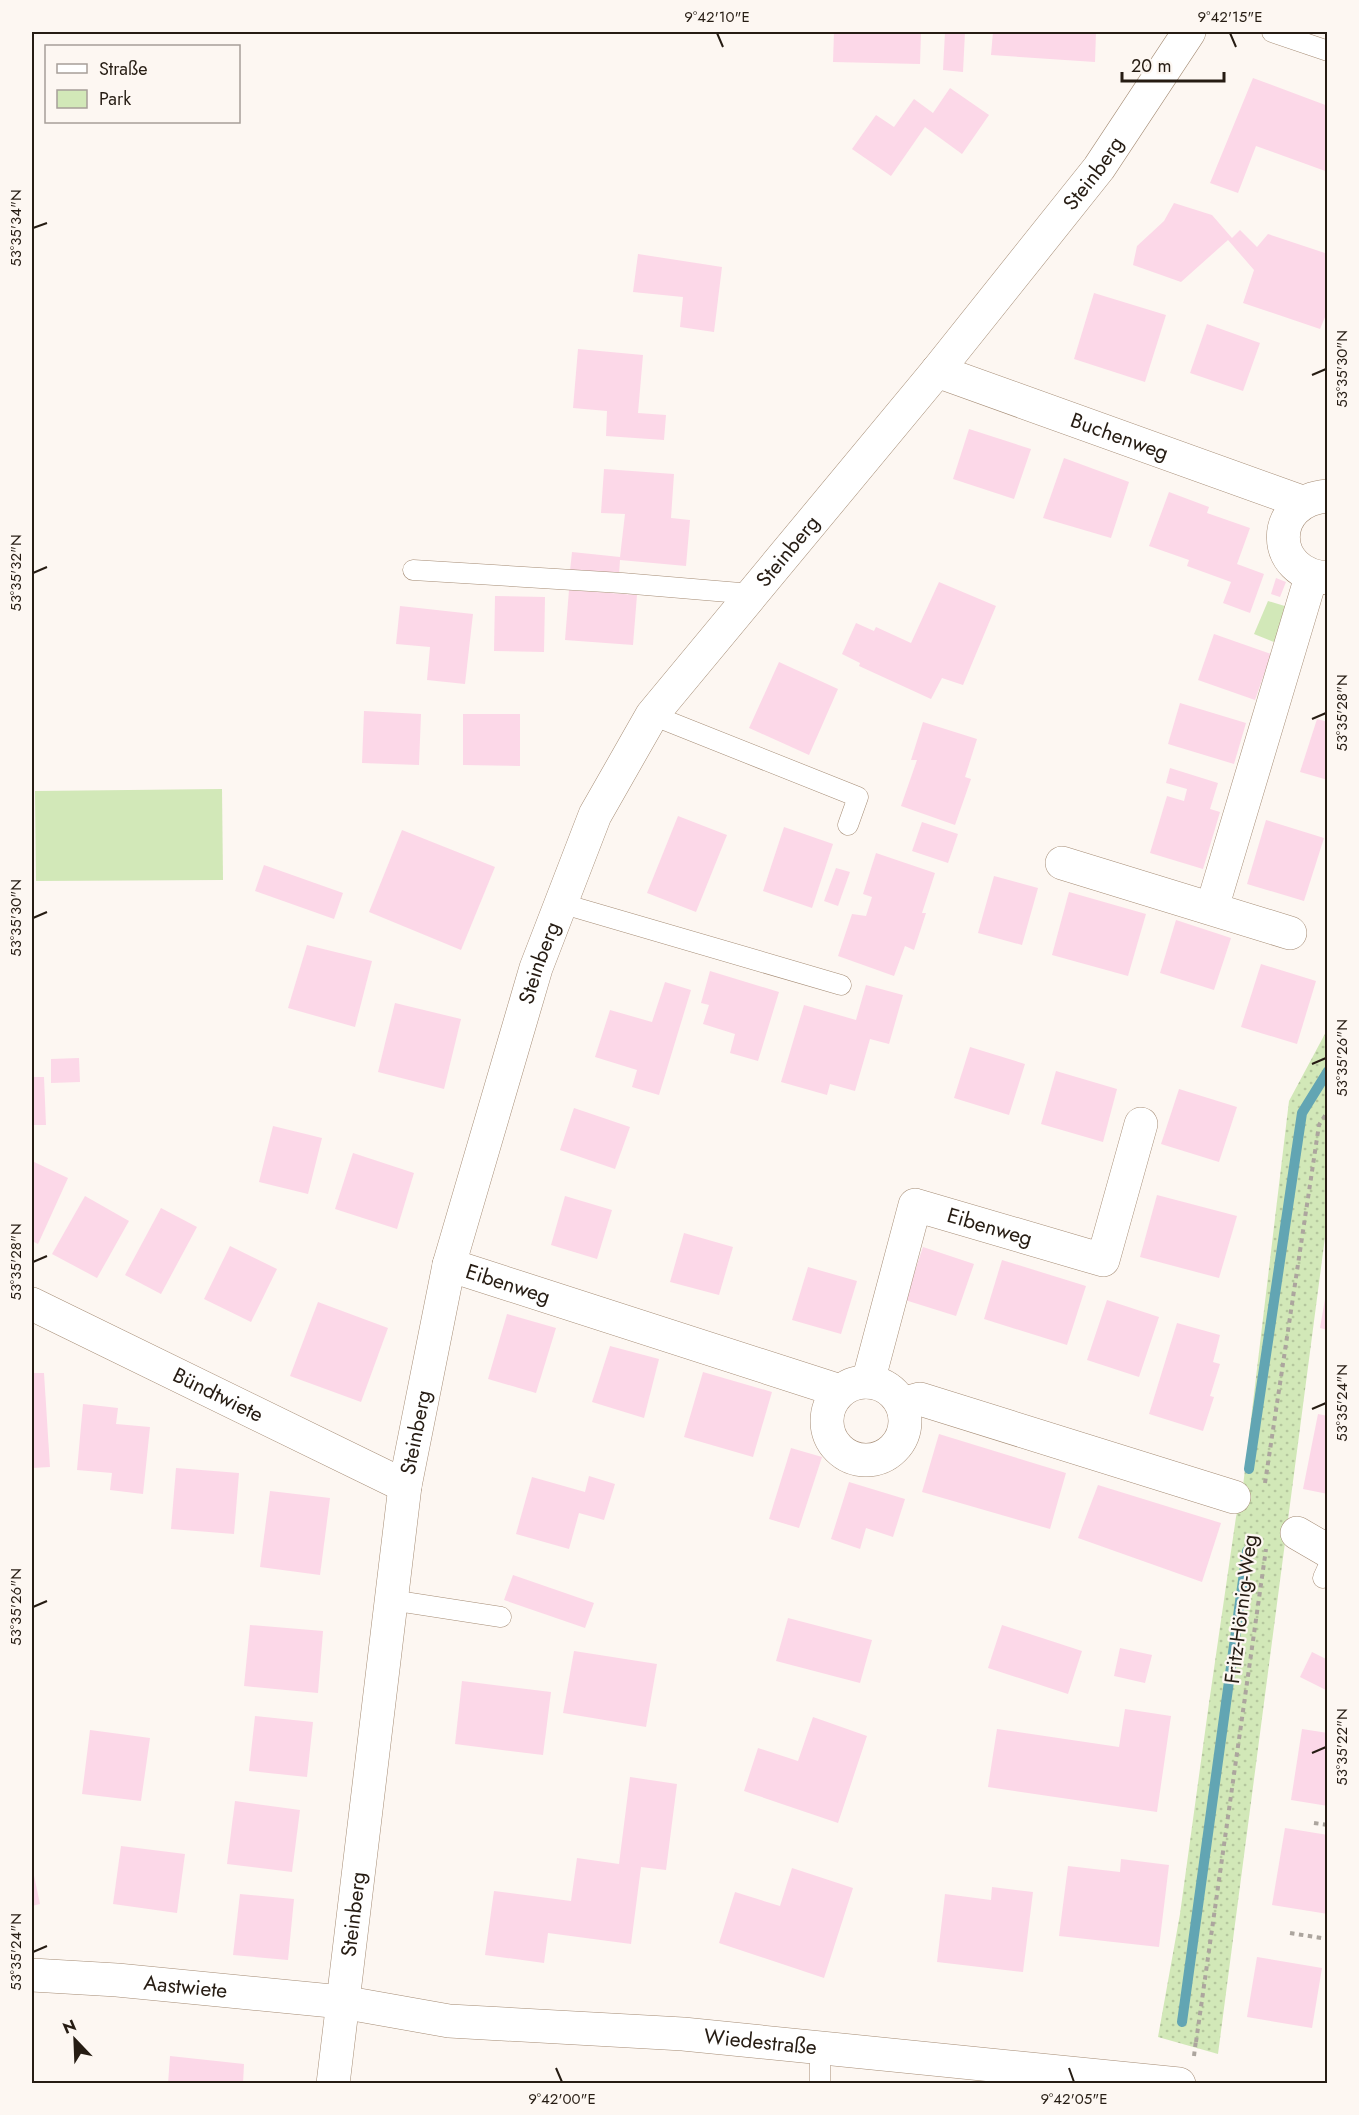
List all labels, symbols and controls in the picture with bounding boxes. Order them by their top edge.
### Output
text: 9°42'10"E [684,6,750,28]
text: 9°42'15"E [1198,6,1262,28]
legend [45,45,240,123]
scale bar [1122,45,1224,83]
text: 20 m [1131,53,1171,79]
text: Straße [99,56,147,82]
text: Park [99,86,131,112]
street label: Steinberg [1056,130,1131,217]
text: 53°35'34"N [5,189,27,267]
text: 53°35'30"N [1331,330,1353,408]
street label: Buchenweg [1066,405,1173,468]
street label: Steinberg [749,509,827,594]
text: 53°35'32"N [5,534,27,612]
text: 53°35'28"N [1331,674,1353,752]
text: 53°35'30"N [5,879,27,957]
street label: Steinberg [511,917,568,1008]
text: 53°35'26"N [1331,1019,1353,1097]
street label: Eibenweg [944,1200,1036,1254]
text: 53°35'28"N [5,1223,27,1301]
street label: Eibenweg [462,1256,554,1312]
street label: Bündtwiete [168,1360,268,1430]
text: 53°35'24"N [1331,1364,1353,1442]
street label: Steinberg [393,1387,439,1477]
street label: Fritz-Hörnig-Weg [1217,1533,1265,1685]
text: 53°35'26"N [5,1568,27,1646]
text: 53°35'22"N [1331,1708,1353,1786]
street label: Steinberg [333,1870,373,1959]
text: 53°35'24"N [5,1913,27,1991]
street label: Aastwiete [142,1968,229,2006]
north arrow [45,2010,105,2070]
text: N [59,2014,80,2040]
street label: Wiedestraße [702,2021,818,2062]
text: 9°42'00"E [528,2088,596,2110]
text: 9°42'05"E [1040,2088,1108,2110]

